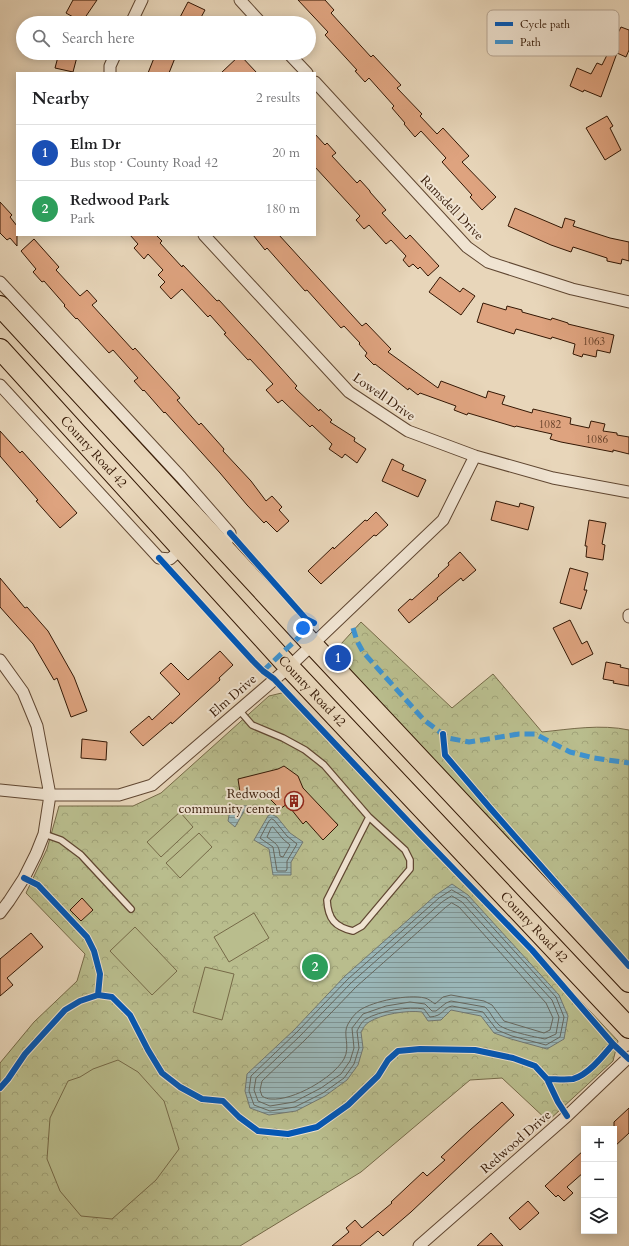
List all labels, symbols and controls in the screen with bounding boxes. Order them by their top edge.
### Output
legend [487,10,619,56]
search box [16,16,316,60]
text: Cycle path [520,17,570,32]
icon: search [30,27,52,49]
text: Search here [62,28,135,48]
text: Path [520,35,541,50]
text: Nearby [32,87,89,110]
text: 2 results [256,89,300,107]
text: Elm Dr [70,134,121,154]
text: 1 [42,144,48,162]
text: 20 m [272,144,300,162]
text: Bus stop · County Road 42 [70,154,218,172]
street label: Ramsdell Drive [416,171,488,245]
text: Redwood Park [70,190,170,210]
text: 2 [42,200,48,218]
text: 180 m [266,200,300,218]
text: Park [70,210,95,228]
house number: 1063 [583,334,606,349]
street label: Lowell Drive [349,369,419,425]
street label: County Road 42 [56,412,131,492]
house number: 1082 [539,417,562,432]
house number: 1086 [586,432,609,447]
your location [293,618,313,638]
pin: 1 [325,643,351,673]
street label: County Road 42 [274,652,350,731]
street label: Elm Drive [205,670,261,722]
place label: Redwood community center [178,785,280,818]
building icon: Redwood community center [283,790,305,812]
street label: County Road 42 [496,888,572,967]
pin: 2 [302,952,328,982]
street label: Redwood Drive [477,1106,555,1178]
map controls [581,1126,617,1234]
button: + [581,1126,617,1162]
button: − [581,1162,617,1198]
button: layers [581,1198,617,1234]

